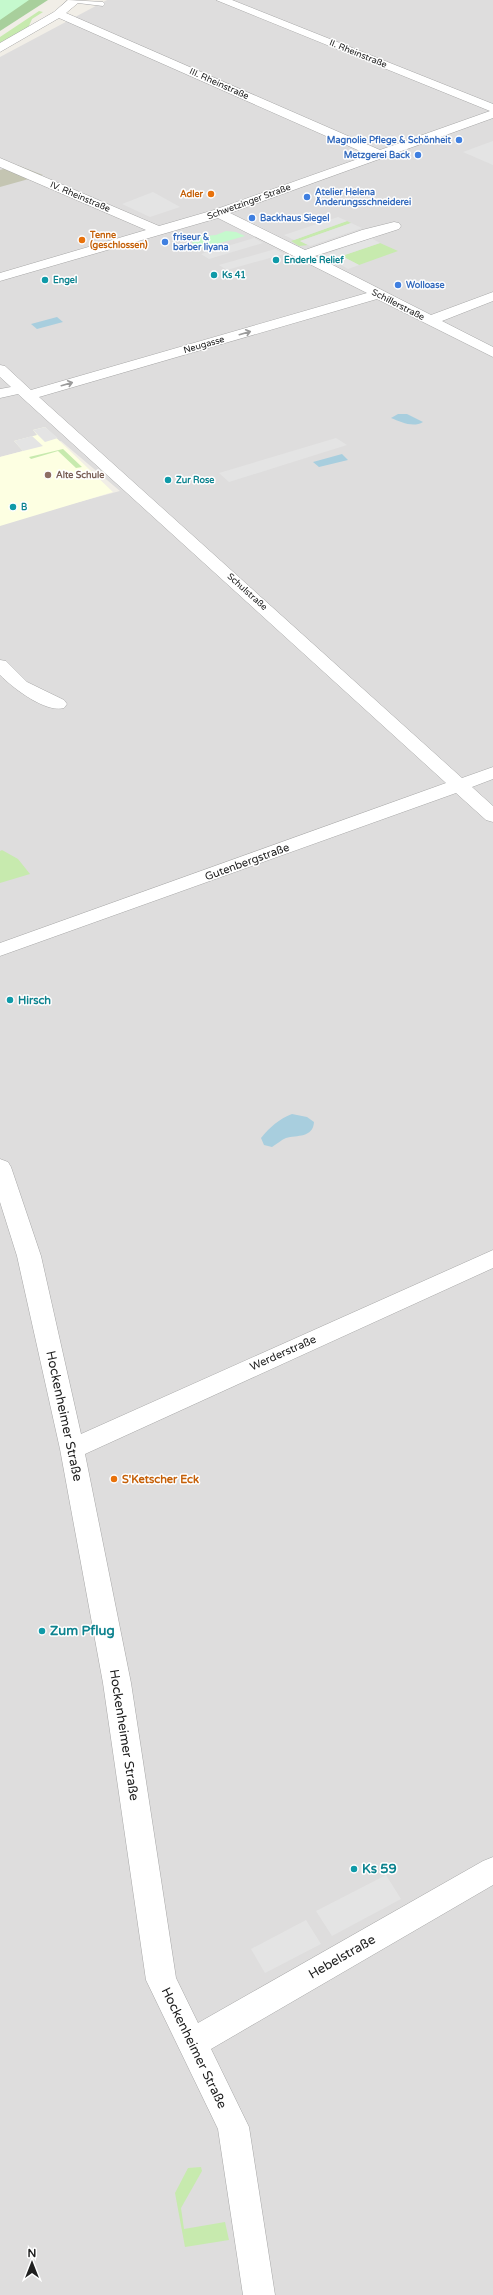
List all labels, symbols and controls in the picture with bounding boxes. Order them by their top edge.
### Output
street label: II. Rheinstraße [328,37,388,71]
street label: III. Rheinstraße [188,66,250,102]
place label: Magnolie Pflege & Schönheit [327,135,452,146]
marker: Magnolie Pflege & Schönheit [454,135,464,145]
place label: Metzgerei Back [344,150,410,161]
marker: Metzgerei Back [413,150,423,160]
street label: IV. Rheinstraße [48,179,112,215]
street label: Schwetzinger Straße [206,182,292,222]
place label: Atelier Helena Änderungsschneiderei [315,187,411,208]
place label: Adler [180,189,204,200]
marker: Adler [206,189,216,199]
marker: Atelier Helena Änderungsschneiderei [302,192,312,202]
marker: Backhaus Siegel [247,213,257,223]
place label: Backhaus Siegel [260,213,329,224]
place label: Tenne (geschlossen) [89,230,148,251]
place label: friseur & barber liyana [172,232,229,253]
marker: Tenne (geschlossen) [77,235,87,245]
marker: friseur & barber liyana [160,237,170,247]
marker: Enderle Relief [271,255,281,265]
place label: Enderle Relief [284,255,344,266]
marker: Ks 41 [209,270,219,280]
place label: Ks 41 [222,270,246,281]
marker: Engel [40,275,50,285]
place label: Engel [53,275,77,286]
marker: Wolloase [393,280,403,290]
place label: Wolloase [406,280,445,291]
street label: Schillerstraße [370,287,426,323]
one-way arrow [239,329,252,336]
street label: Neugasse [182,334,226,356]
one-way arrow [60,380,73,387]
marker: Alte Schule [43,470,53,480]
place label: Alte Schule [56,470,104,481]
marker: Zur Rose [163,475,173,485]
place label: Zur Rose [176,475,214,486]
marker: B [8,502,18,512]
place label: B [21,502,27,513]
street label: Schulstraße [225,571,269,613]
street label: Gutenbergstraße [203,841,291,883]
place label: Hirsch [18,994,51,1007]
marker: Hirsch [5,995,15,1005]
street label: Werderstraße [248,1333,318,1373]
street label: Hockenheimer Straße [42,1349,86,1483]
place label: S'Ketscher Eck [122,1473,199,1486]
marker: S'Ketscher Eck [109,1474,119,1484]
place label: Zum Pflug [50,1623,115,1639]
marker: Zum Pflug [37,1626,47,1636]
street label: Hockenheimer Straße [106,1668,142,1802]
place label: Ks 59 [362,1861,397,1877]
marker: Ks 59 [349,1864,359,1874]
street label: Hebelstraße [306,1931,378,1983]
street label: Hockenheimer Straße [158,1985,230,2111]
north arrow [12,2243,52,2283]
text: N [28,2247,36,2260]

